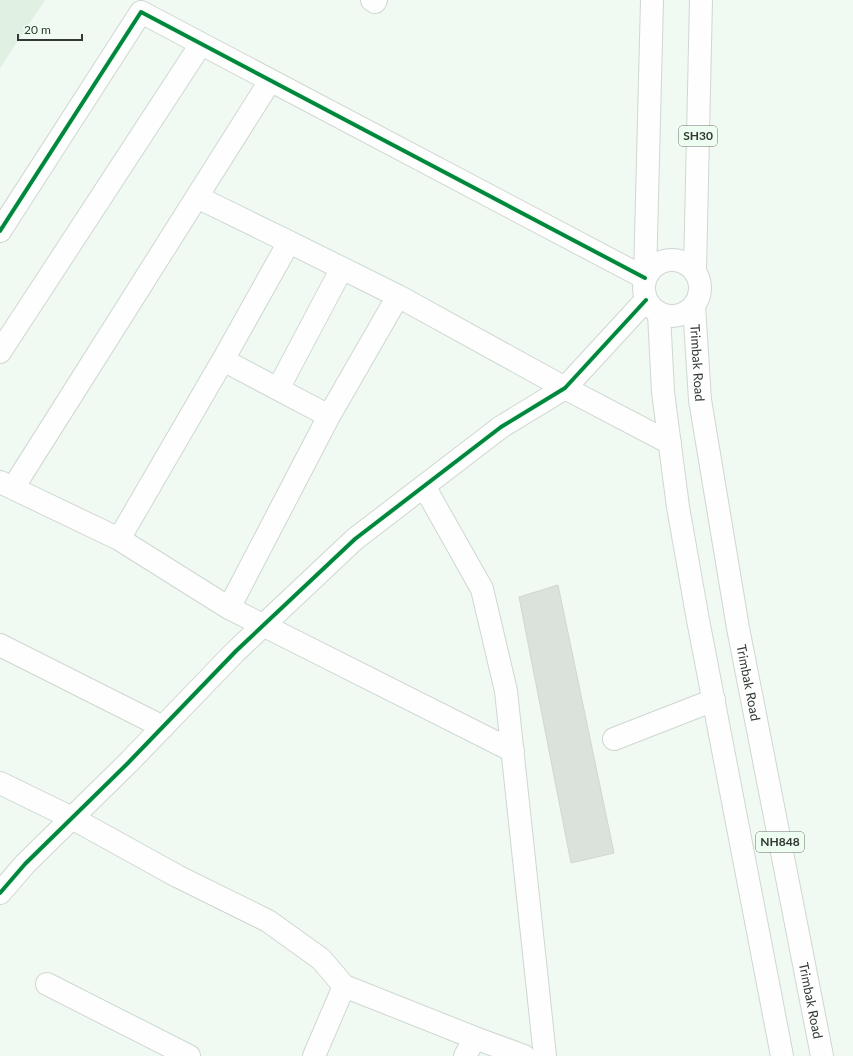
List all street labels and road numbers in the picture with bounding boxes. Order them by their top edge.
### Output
road number: SH30 [679,126,717,146]
street label: Trimbak Road [687,324,708,402]
street label: Trimbak Road [733,643,764,722]
road number: NH848 [756,832,804,852]
street label: Trimbak Road [796,961,826,1040]

